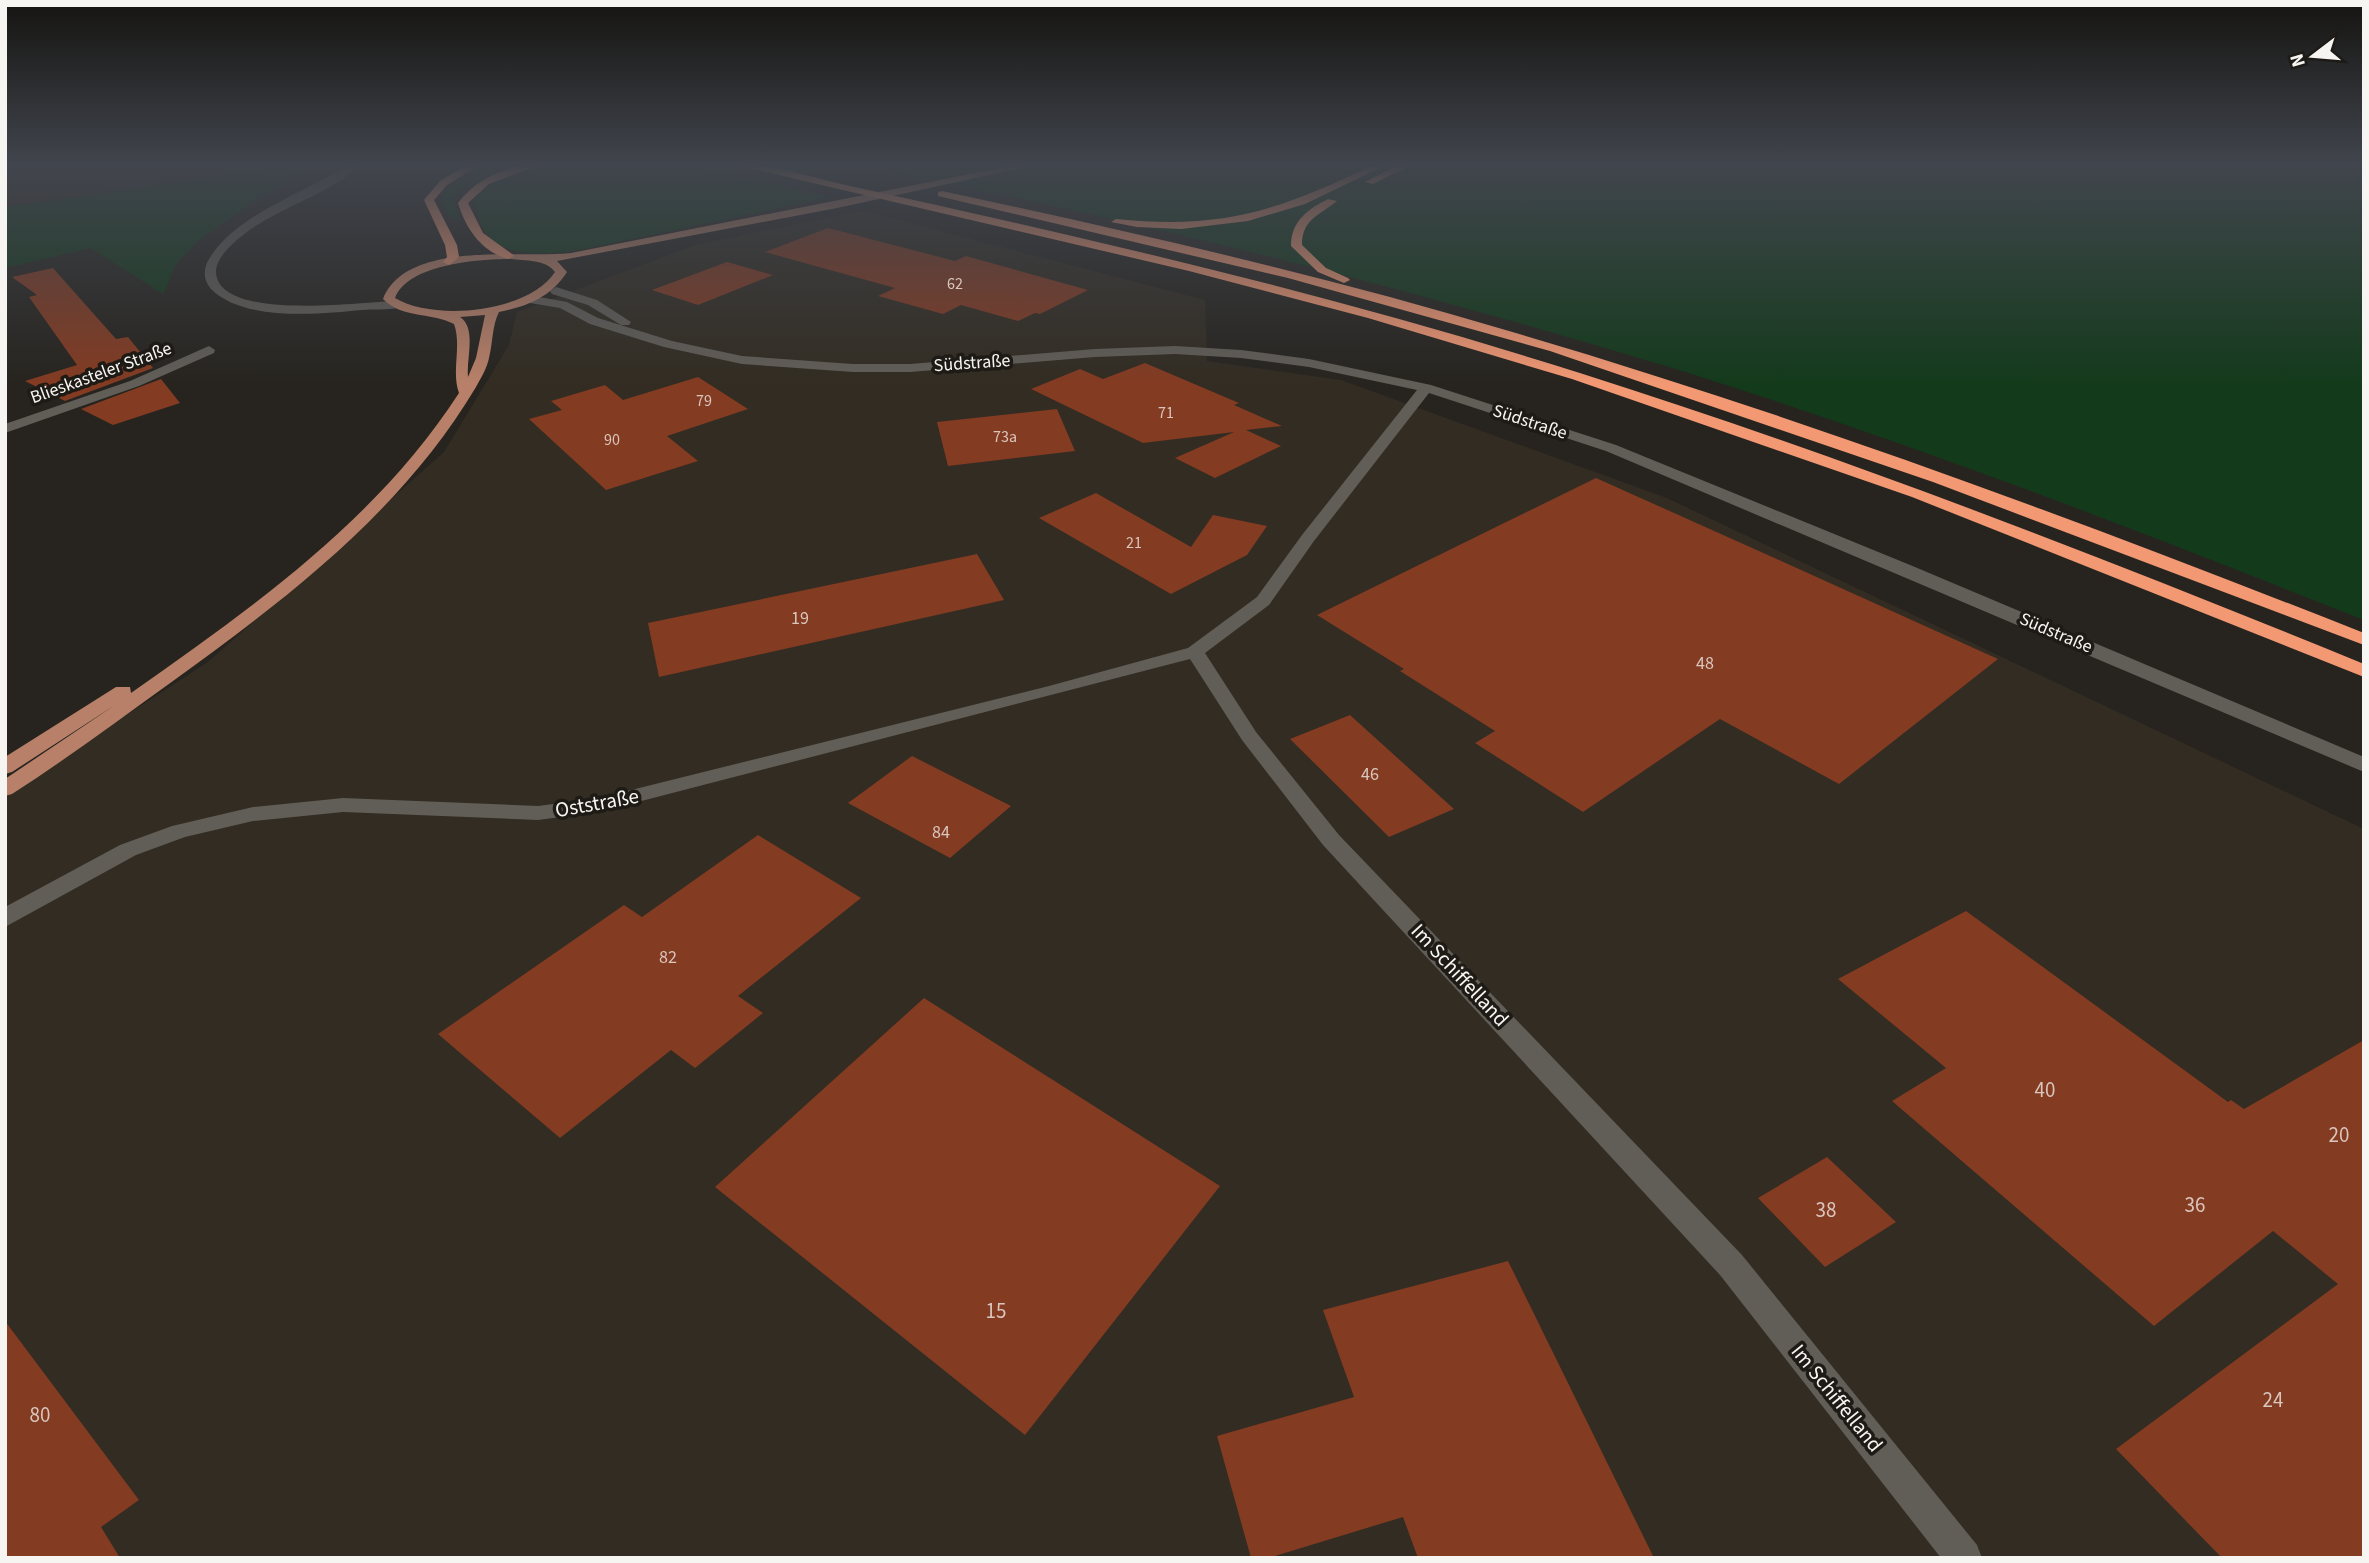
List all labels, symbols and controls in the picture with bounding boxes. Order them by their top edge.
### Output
north arrow [2278,21,2348,91]
text: N [2283,50,2313,70]
house number: 62 [947,273,963,295]
street label: Blieskasteler Straße [27,336,175,410]
street label: Südstraße [933,348,1011,378]
house number: 79 [696,390,712,412]
street label: Südstraße [1490,398,1570,446]
house number: 71 [1158,402,1174,424]
house number: 73a [993,426,1017,448]
house number: 90 [604,429,620,451]
house number: 21 [1126,532,1142,554]
house number: 19 [791,606,809,631]
street label: Südstraße [2016,606,2096,660]
house number: 48 [1696,651,1714,676]
house number: 46 [1361,762,1379,787]
street label: Oststraße [553,781,641,825]
house number: 84 [932,820,950,845]
street label: Im Schiffelland [1404,917,1516,1033]
house number: 82 [659,945,677,970]
house number: 40 [2035,1075,2055,1105]
house number: 20 [2329,1120,2349,1150]
house number: 36 [2185,1190,2205,1220]
house number: 38 [1816,1195,1836,1225]
house number: 15 [986,1296,1006,1326]
street label: Im Schiffelland [1784,1338,1890,1458]
house number: 24 [2263,1385,2283,1415]
house number: 80 [30,1400,50,1430]

